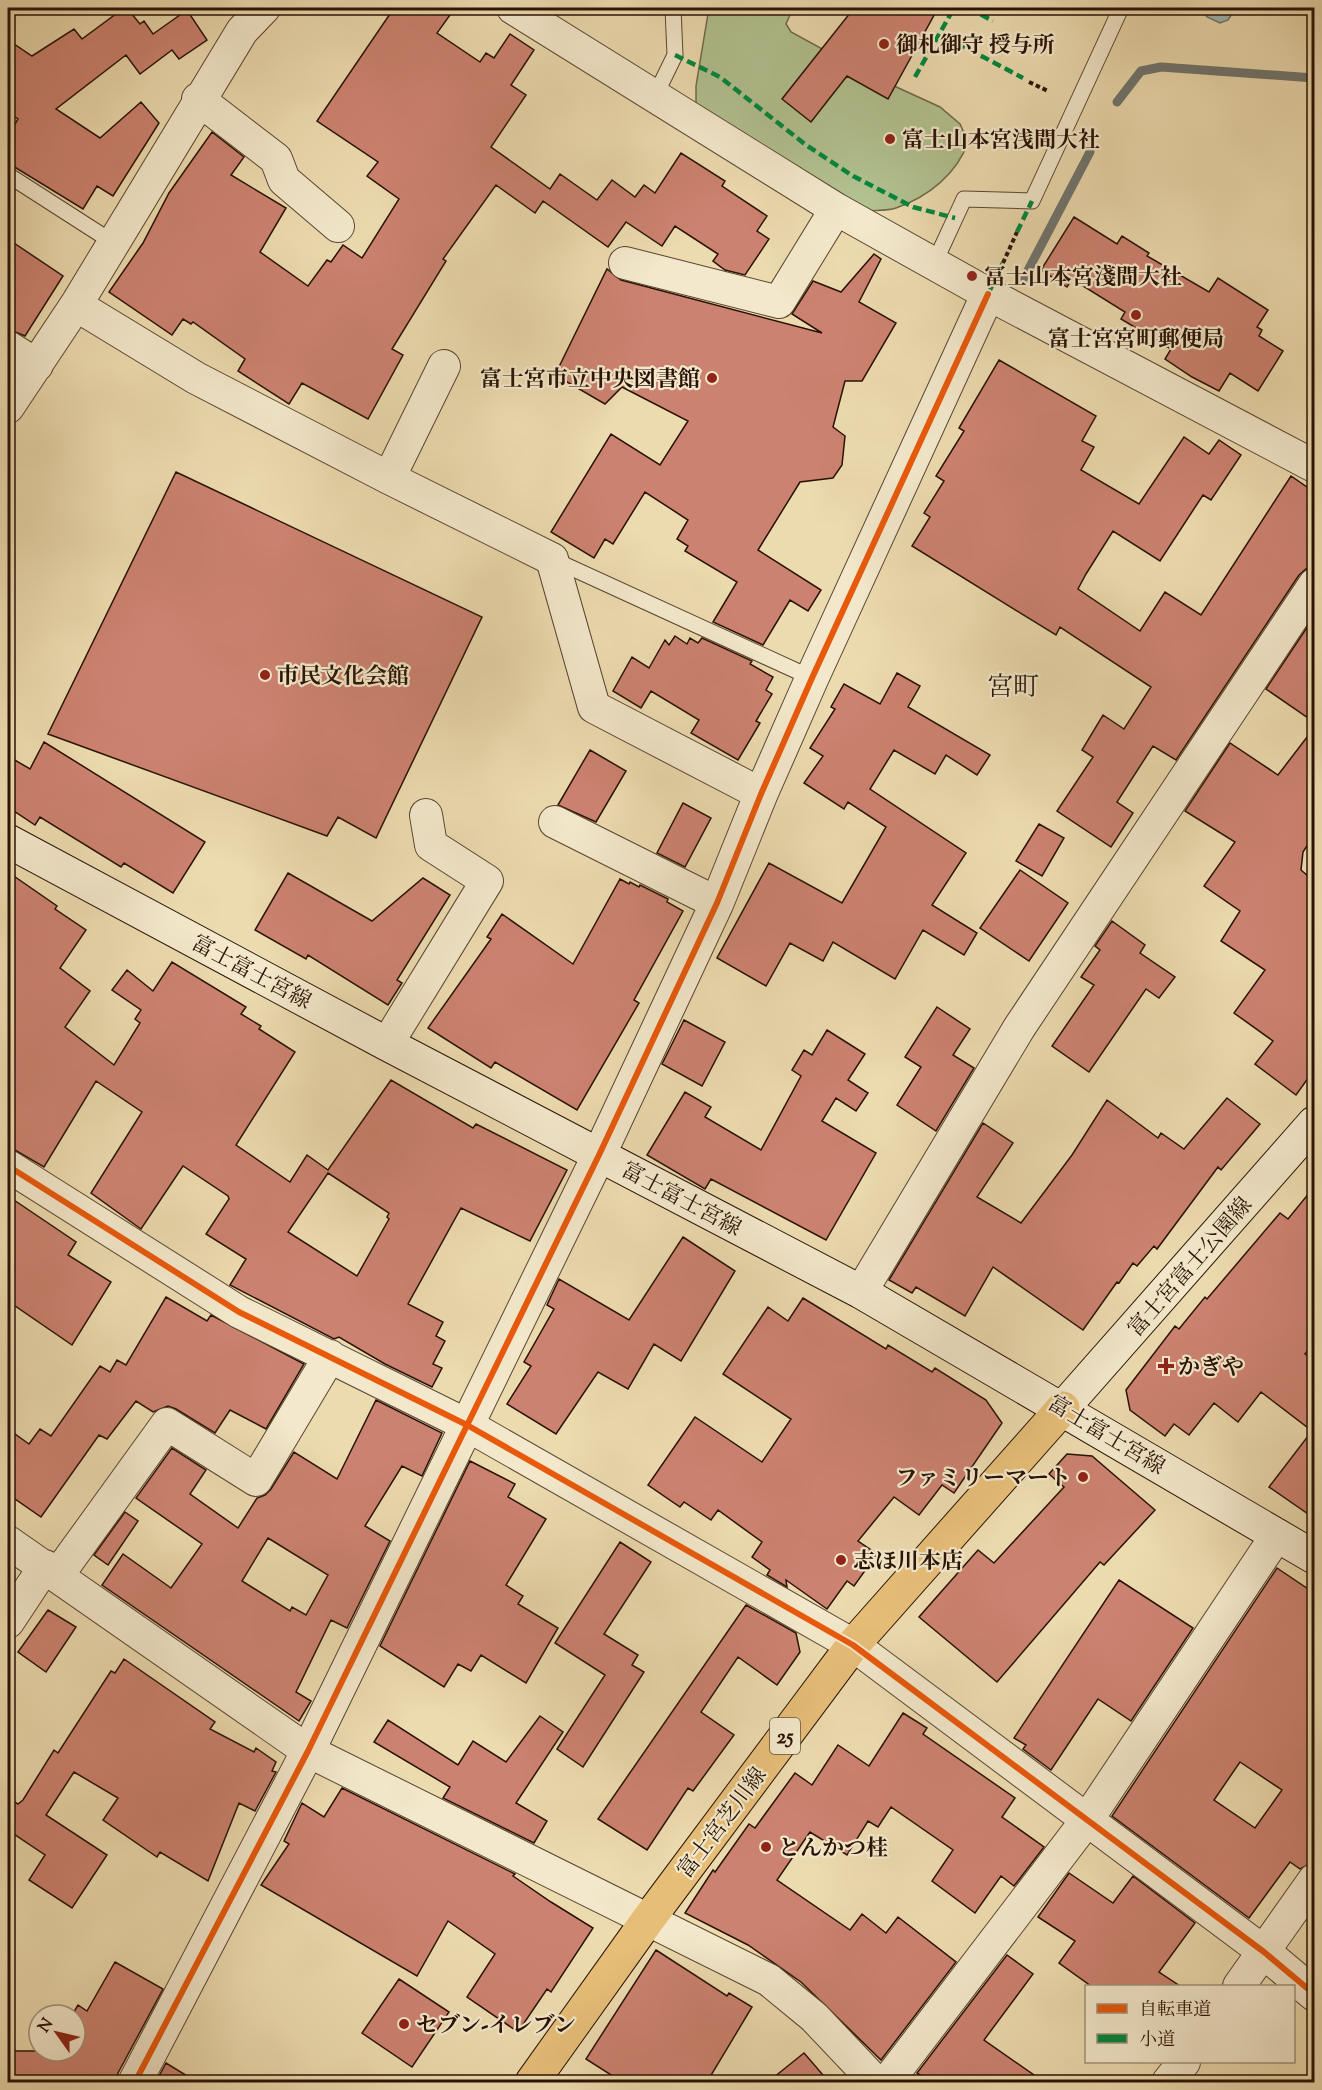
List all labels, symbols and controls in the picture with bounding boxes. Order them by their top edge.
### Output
place label: 御札御守 授与所 [896,31,1055,63]
marker: 御札御守 授与所 [877,37,891,51]
place label: 富士山本宮浅間大社 [902,126,1100,158]
marker: 富士山本宮浅間大社 [883,132,897,146]
place label: 冨士山本宮淺間大社 [984,263,1182,295]
marker: 冨士山本宮淺間大社 [965,269,979,283]
marker: 富士宮宮町郵便局 [1129,308,1143,322]
place label: 富士宮宮町郵便局 [1048,325,1224,357]
place label: 富士宮市立中央図書館 [480,365,700,397]
marker: 富士宮市立中央図書館 [705,371,719,385]
place label: 市民文化会館 [277,662,409,694]
marker: 市民文化会館 [258,668,272,682]
district label: 宮町 [987,670,1039,707]
street label: 富士富士宮線 [185,929,316,1019]
street label: 富士富士宮線 [615,1156,746,1246]
street label: 富士宮富士公園線 [1121,1191,1261,1345]
place label: かぎや [1178,1353,1244,1385]
marker: かぎや [1159,1359,1173,1373]
street label: 富士富士宮線 [1041,1389,1170,1484]
place label: ファミリーマート [895,1464,1071,1496]
marker: ファミリーマート [1076,1470,1090,1484]
place label: 志ほ川本店 [853,1547,963,1579]
marker: 志ほ川本店 [834,1553,848,1567]
road number: 25 [770,1718,800,1754]
street label: 富士宮芝川線 [671,1761,776,1886]
place label: とんかつ桂 [778,1834,888,1866]
marker: とんかつ桂 [759,1840,773,1854]
legend [1085,1985,1295,2063]
text: 自転車道 [1139,1998,1211,2024]
north arrow [27,2003,87,2063]
place label: セブン-イレブン [416,2011,576,2043]
text: N [34,2014,60,2038]
marker: セブン-イレブン [397,2017,411,2031]
text: 小道 [1139,2028,1175,2054]

